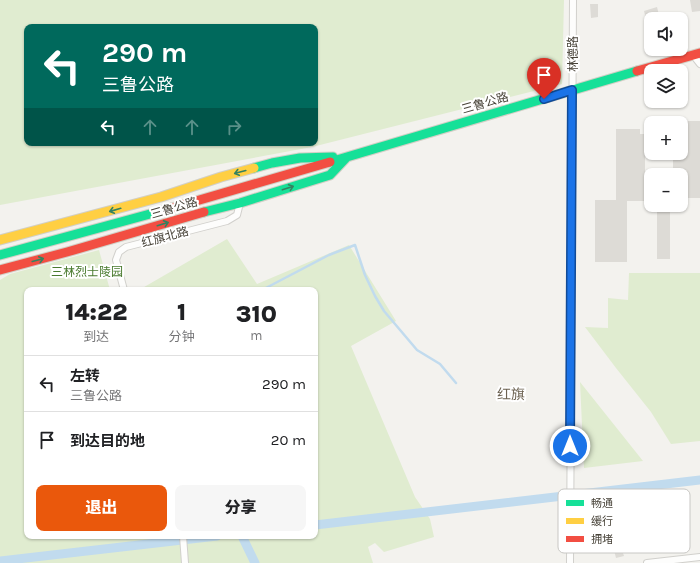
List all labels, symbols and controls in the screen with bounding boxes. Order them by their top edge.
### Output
map controls [644,12,688,212]
button: sound [644,12,688,56]
text: 290 m [102,36,187,69]
street label: 林德路 [566,36,580,72]
icon: left [36,40,88,92]
pin [527,58,561,99]
icon: arrive [533,64,555,86]
button: layers [644,64,688,108]
text: 三鲁公路 [102,74,174,96]
street label: 三鲁公路 [460,90,510,116]
icon: left [97,116,119,138]
icon: ahead [139,116,161,138]
icon: ahead [181,116,203,138]
icon: right [223,116,245,138]
button: + [644,116,688,160]
button: − [644,168,688,212]
one-way arrow [233,169,246,176]
one-way arrow [281,184,294,191]
street label: 三鲁公路 [149,195,199,221]
one-way arrow [109,207,122,214]
one-way arrow [156,220,169,227]
street label: 红旗北路 [140,224,190,250]
one-way arrow [31,255,44,263]
park label: 三林烈士陵园 [51,265,123,279]
text: 14:22 [65,298,127,326]
text: 1 [177,298,186,326]
text: 310 [236,300,277,328]
text: m [250,328,262,343]
text: 到达 [83,329,109,344]
text: 分钟 [169,329,195,344]
text: 左转 [70,367,100,385]
icon: left [36,373,58,395]
text: 290 m [262,375,306,393]
district label: 红旗 [497,386,525,403]
text: 三鲁公路 [70,388,122,403]
position arrow [549,425,591,467]
icon: arrive [36,429,58,451]
text: 20 m [271,431,306,449]
text: 到达目的地 [70,432,145,450]
button: 退出 [36,485,167,531]
button: 分享 [175,485,306,531]
legend [558,489,690,553]
text: 畅通 [591,497,613,510]
text: 缓行 [591,515,613,528]
text: 拥堵 [591,533,613,546]

